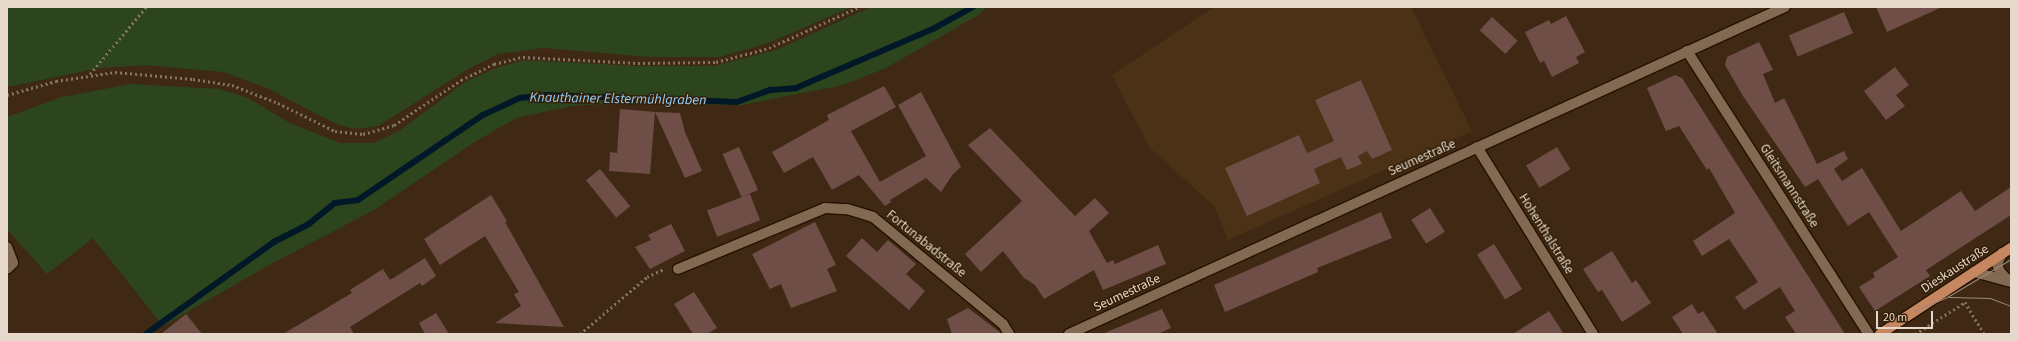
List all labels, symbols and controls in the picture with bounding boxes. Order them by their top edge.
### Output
water label: Knauthainer Elstermühlgraben [530,89,706,109]
street label: Seumestraße [1386,136,1458,180]
street label: Gleitsmannstraße [1756,141,1822,231]
street label: Hohenthalstraße [1515,191,1577,277]
street label: Fortunabadstraße [883,207,969,281]
street label: Dieskaustraße [1918,241,1992,297]
street label: Seumestraße [1091,271,1163,315]
scale bar [1878,303,1935,329]
text: 20 m [1883,309,1907,326]

